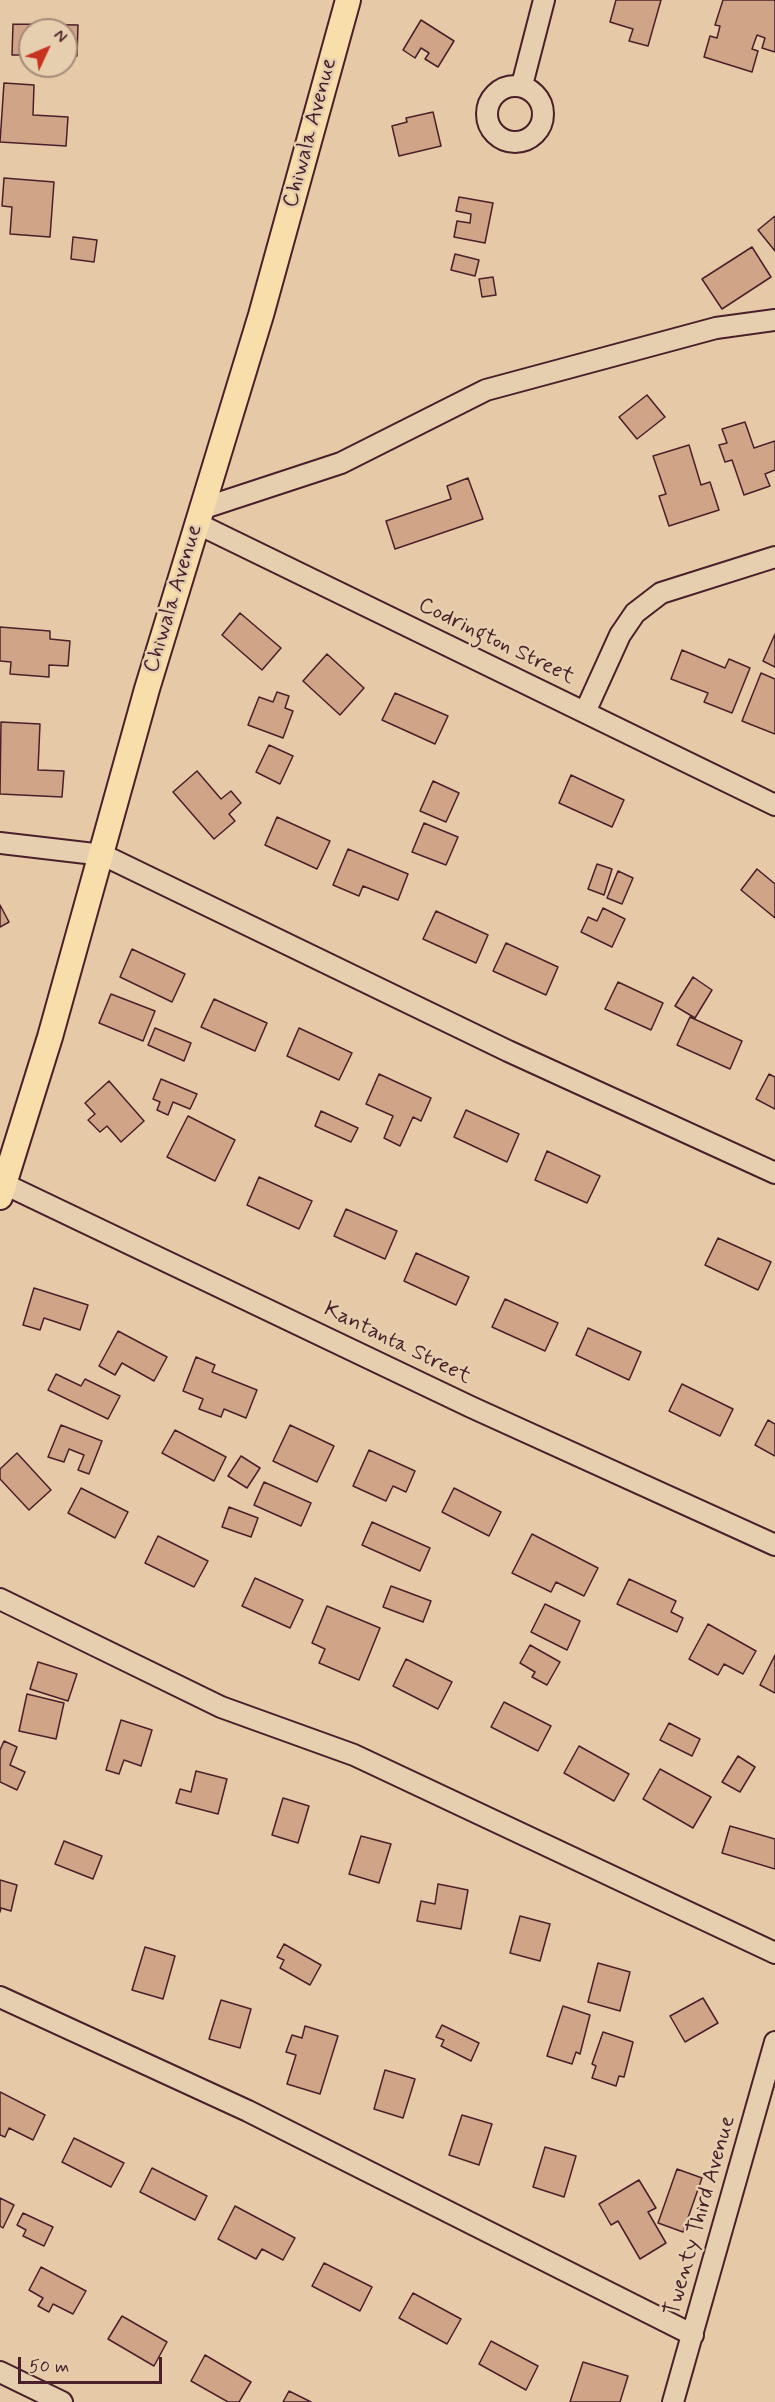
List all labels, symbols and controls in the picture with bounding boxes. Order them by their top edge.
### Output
north arrow [18,18,78,78]
text: N [49,25,71,48]
street label: Chiwala Avenue [278,55,344,211]
street label: Chiwala Avenue [139,522,209,676]
street label: Codrington Street [414,593,578,691]
street label: Kantanta Street [319,1297,475,1391]
street label: Twenty Third Avenue [660,2113,742,2319]
scale bar [21,2345,165,2383]
text: 50 m [29,2355,69,2379]

